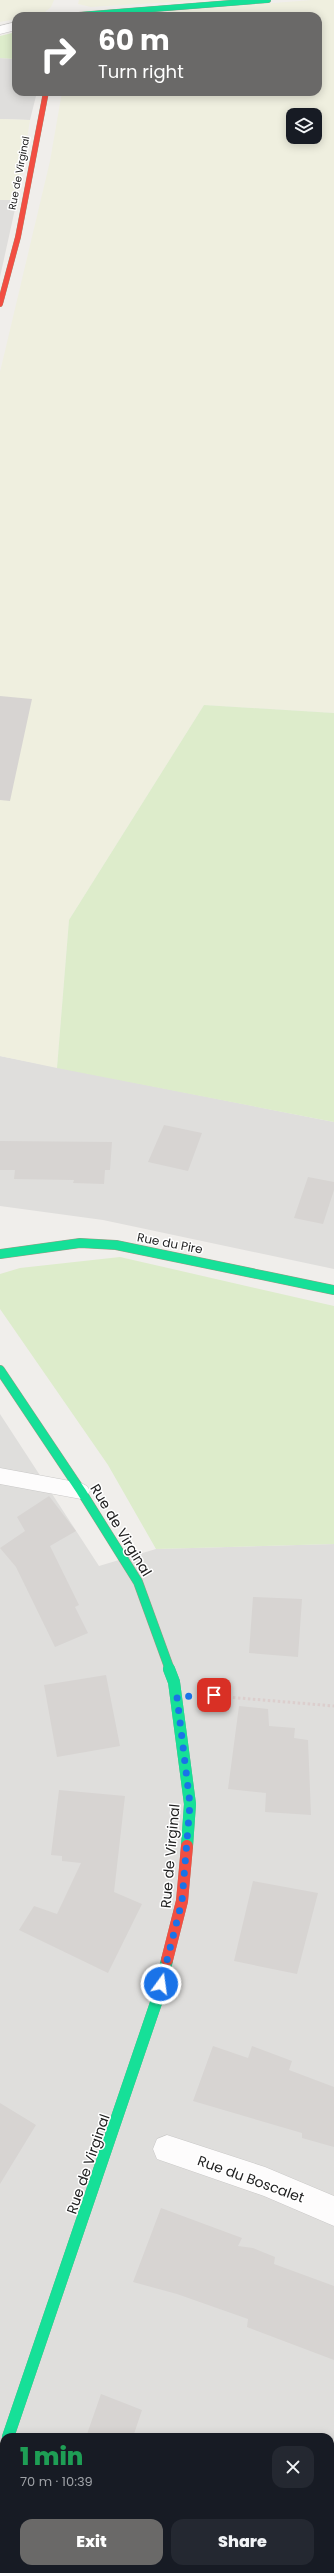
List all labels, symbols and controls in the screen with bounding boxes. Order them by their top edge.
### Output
text: 60 m [98,21,170,60]
icon: right [32,28,84,80]
text: Turn right [98,59,184,84]
map controls [286,108,322,144]
button: layers [286,108,322,144]
street label: Rue de Virginal [5,135,33,211]
street label: Rue du Pire [136,1228,204,1258]
street label: Rue de Virginal [85,1480,157,1580]
pin [197,1678,231,1712]
icon: arrive [203,1684,225,1706]
street label: Rue de Virginal [155,1803,185,1909]
position arrow [140,1963,182,2005]
street label: Rue de Virginal [62,2111,114,2217]
street label: Rue du Boscalet [195,2150,307,2208]
text: 1 min [20,2440,83,2473]
button: close [272,2446,314,2488]
text: 70 m · 10:39 [20,2472,93,2491]
button: Exit [20,2519,163,2565]
button: Share [171,2519,314,2565]

